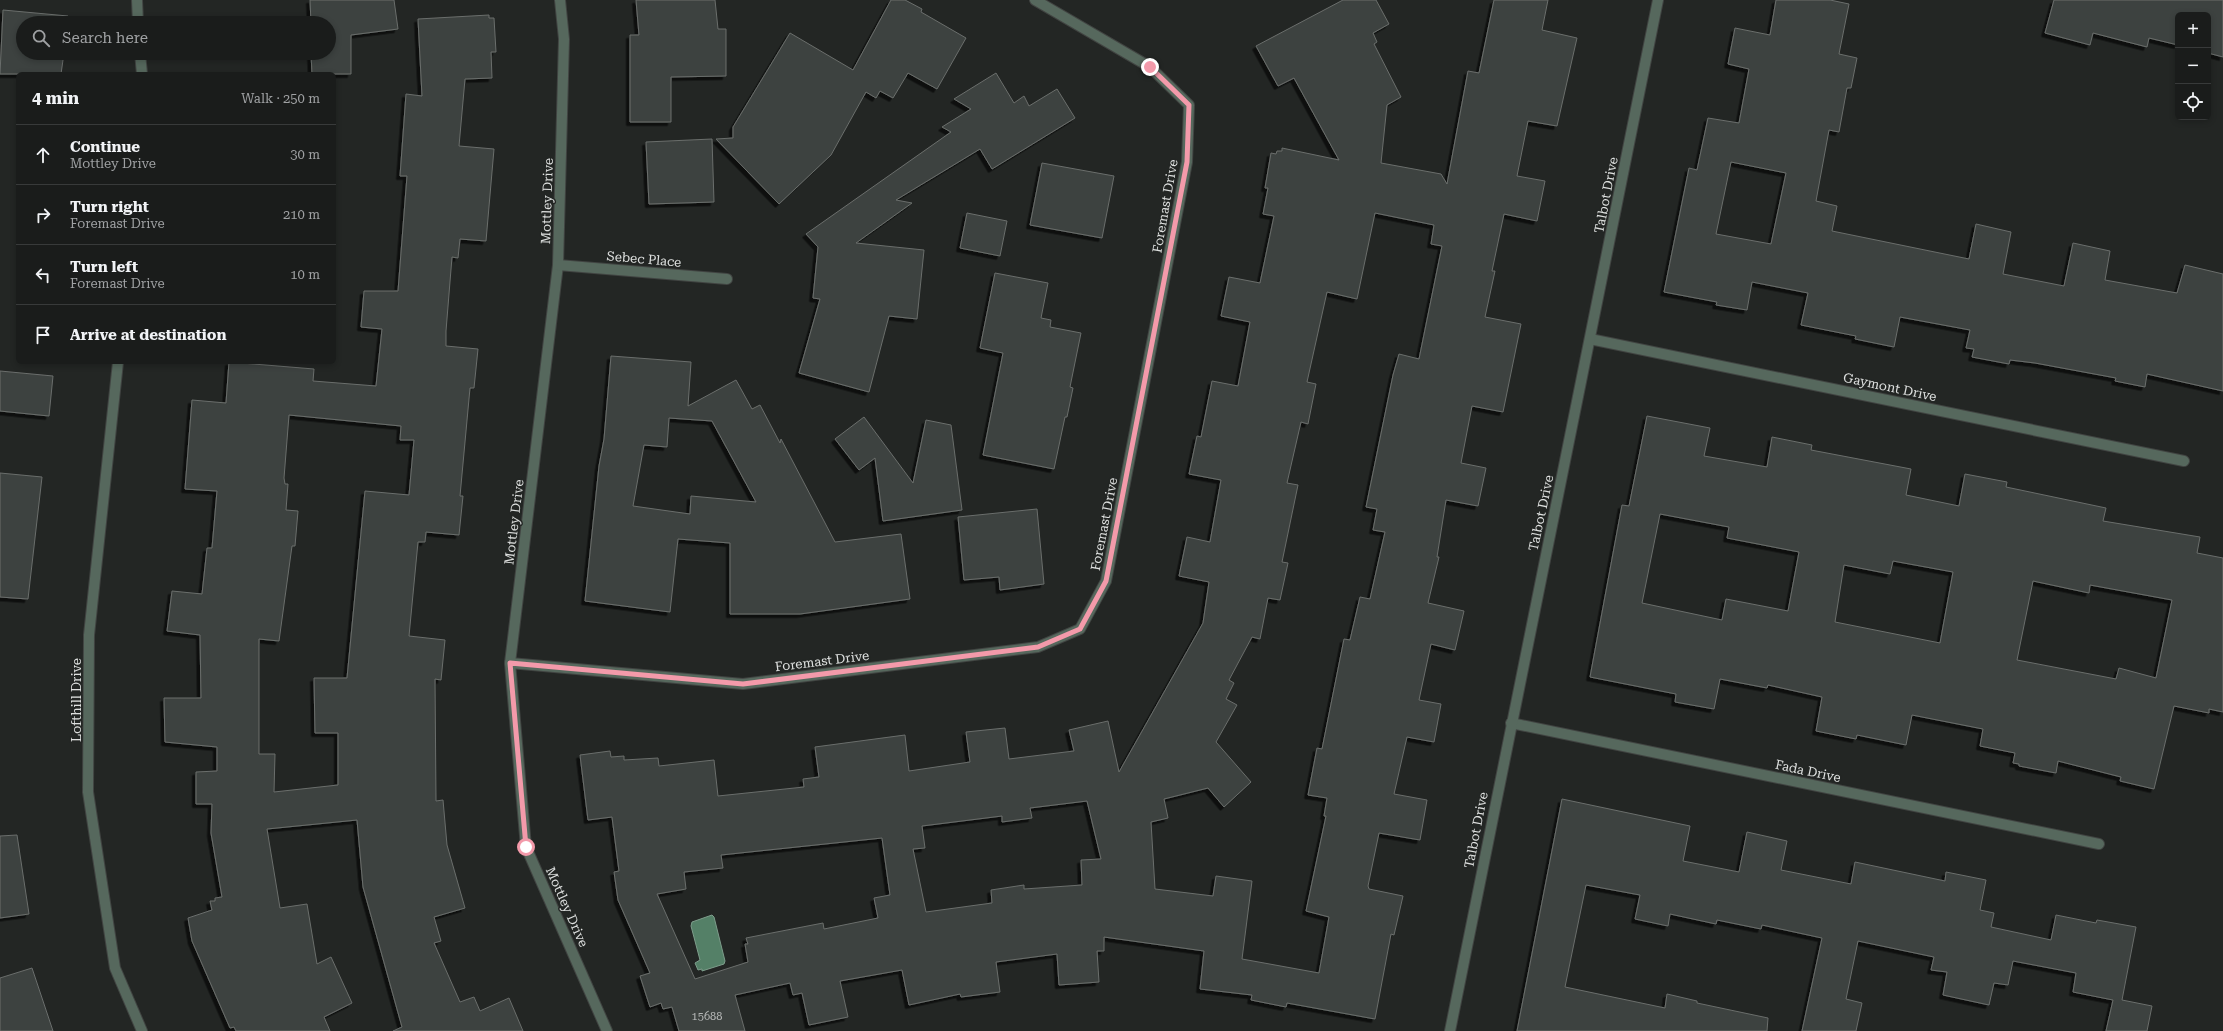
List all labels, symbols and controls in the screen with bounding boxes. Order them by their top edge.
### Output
map controls [2175,12,2211,120]
button: + [2175,12,2211,48]
search box [16,16,336,60]
icon: search [30,27,52,49]
text: Search here [62,29,148,47]
button: − [2175,48,2211,84]
route end [1141,58,1159,76]
button: locate [2175,84,2211,120]
text: 4 min [32,88,79,108]
text: Walk · 250 m [241,91,320,106]
text: Continue [70,138,140,156]
icon: ahead [32,144,54,166]
text: 30 m [290,147,320,162]
text: Mottley Drive [70,156,156,171]
street label: Talbot Drive [1591,156,1621,234]
street label: Mottley Drive [538,158,556,244]
street label: Foremast Drive [1149,158,1181,254]
text: Turn right [70,198,149,216]
icon: right [32,204,54,226]
text: 210 m [283,207,320,222]
text: Foremast Drive [70,216,165,231]
street label: Sebec Place [606,248,682,270]
text: Turn left [70,258,138,276]
icon: left [32,264,54,286]
text: 10 m [290,267,320,282]
text: Foremast Drive [70,276,165,291]
icon: arrive [32,324,54,346]
text: Arrive at destination [70,326,226,344]
street label: Gaymont Drive [1842,370,1938,404]
street label: Talbot Drive [1526,474,1556,552]
street label: Foremast Drive [1088,476,1120,572]
street label: Mottley Drive [501,478,527,566]
street label: Foremast Drive [774,648,870,674]
street label: Lofthill Drive [69,658,84,742]
street label: Fada Drive [1774,757,1842,785]
street label: Talbot Drive [1461,791,1491,869]
route start [517,838,535,856]
street label: Mottley Drive [543,865,591,949]
house number: 15688 [692,1010,722,1023]

